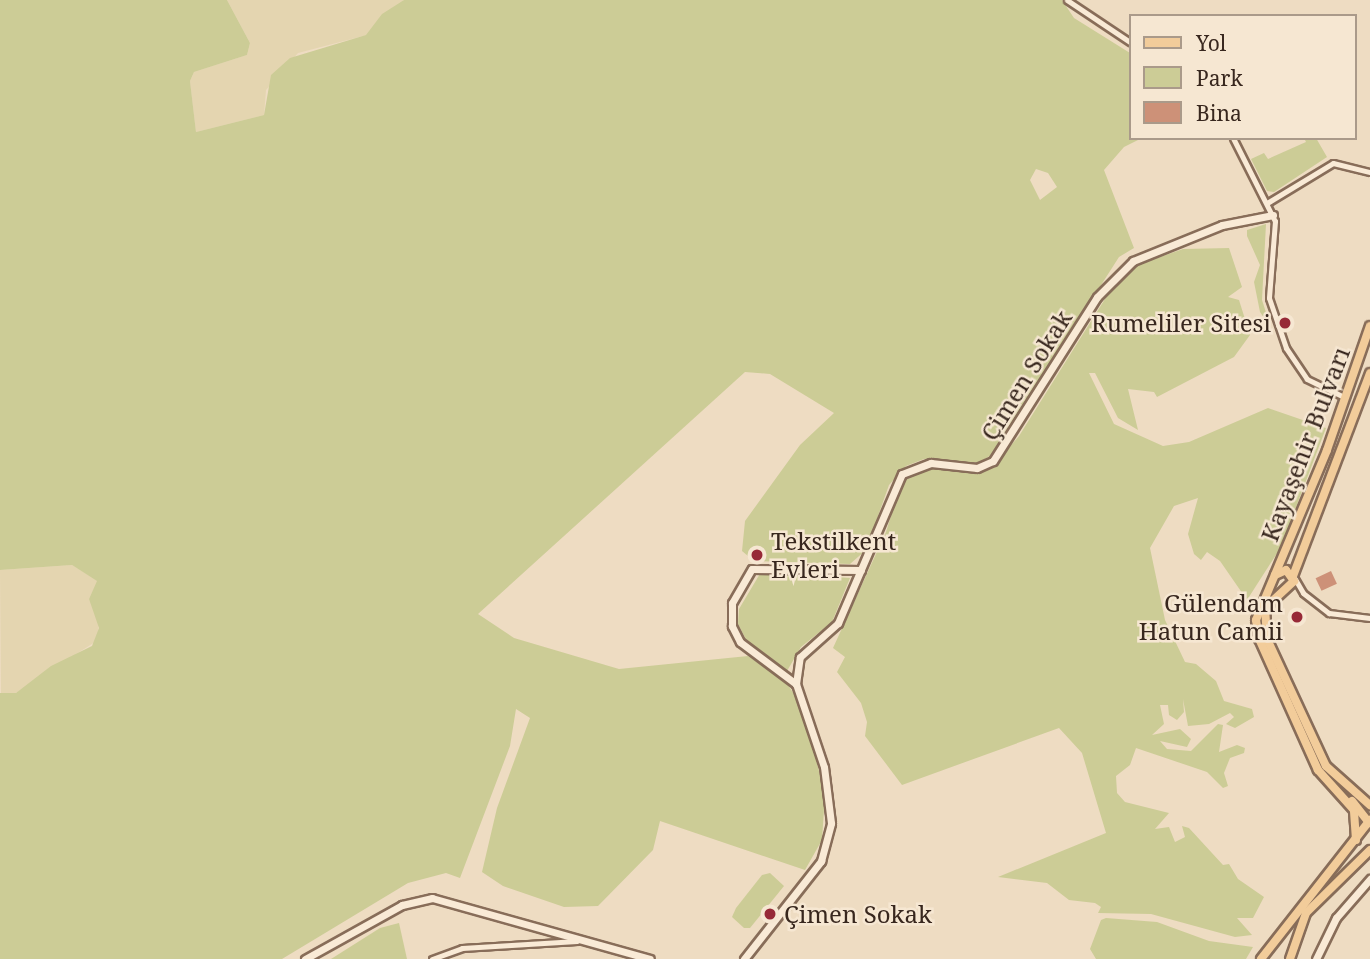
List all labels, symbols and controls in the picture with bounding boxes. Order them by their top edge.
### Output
legend [1128,14,1356,140]
text: Yol [1196,29,1226,57]
text: Park [1196,64,1243,92]
text: Bina [1196,99,1242,127]
street label: Çimen Sokak [975,305,1077,445]
place label: Rumeliler Sitesi [1091,309,1271,337]
marker: Rumeliler Sitesi [1277,315,1293,331]
street label: Kayaşehir Bulvarı [1255,343,1355,545]
place label: Tekstilkent Evleri [771,527,896,583]
marker: Tekstilkent Evleri [749,547,765,563]
place label: Gülendam Hatun Camii [1139,589,1283,645]
marker: Gülendam Hatun Camii [1289,609,1305,625]
place label: Çimen Sokak [784,900,932,928]
marker: Çimen Sokak [762,906,778,922]

